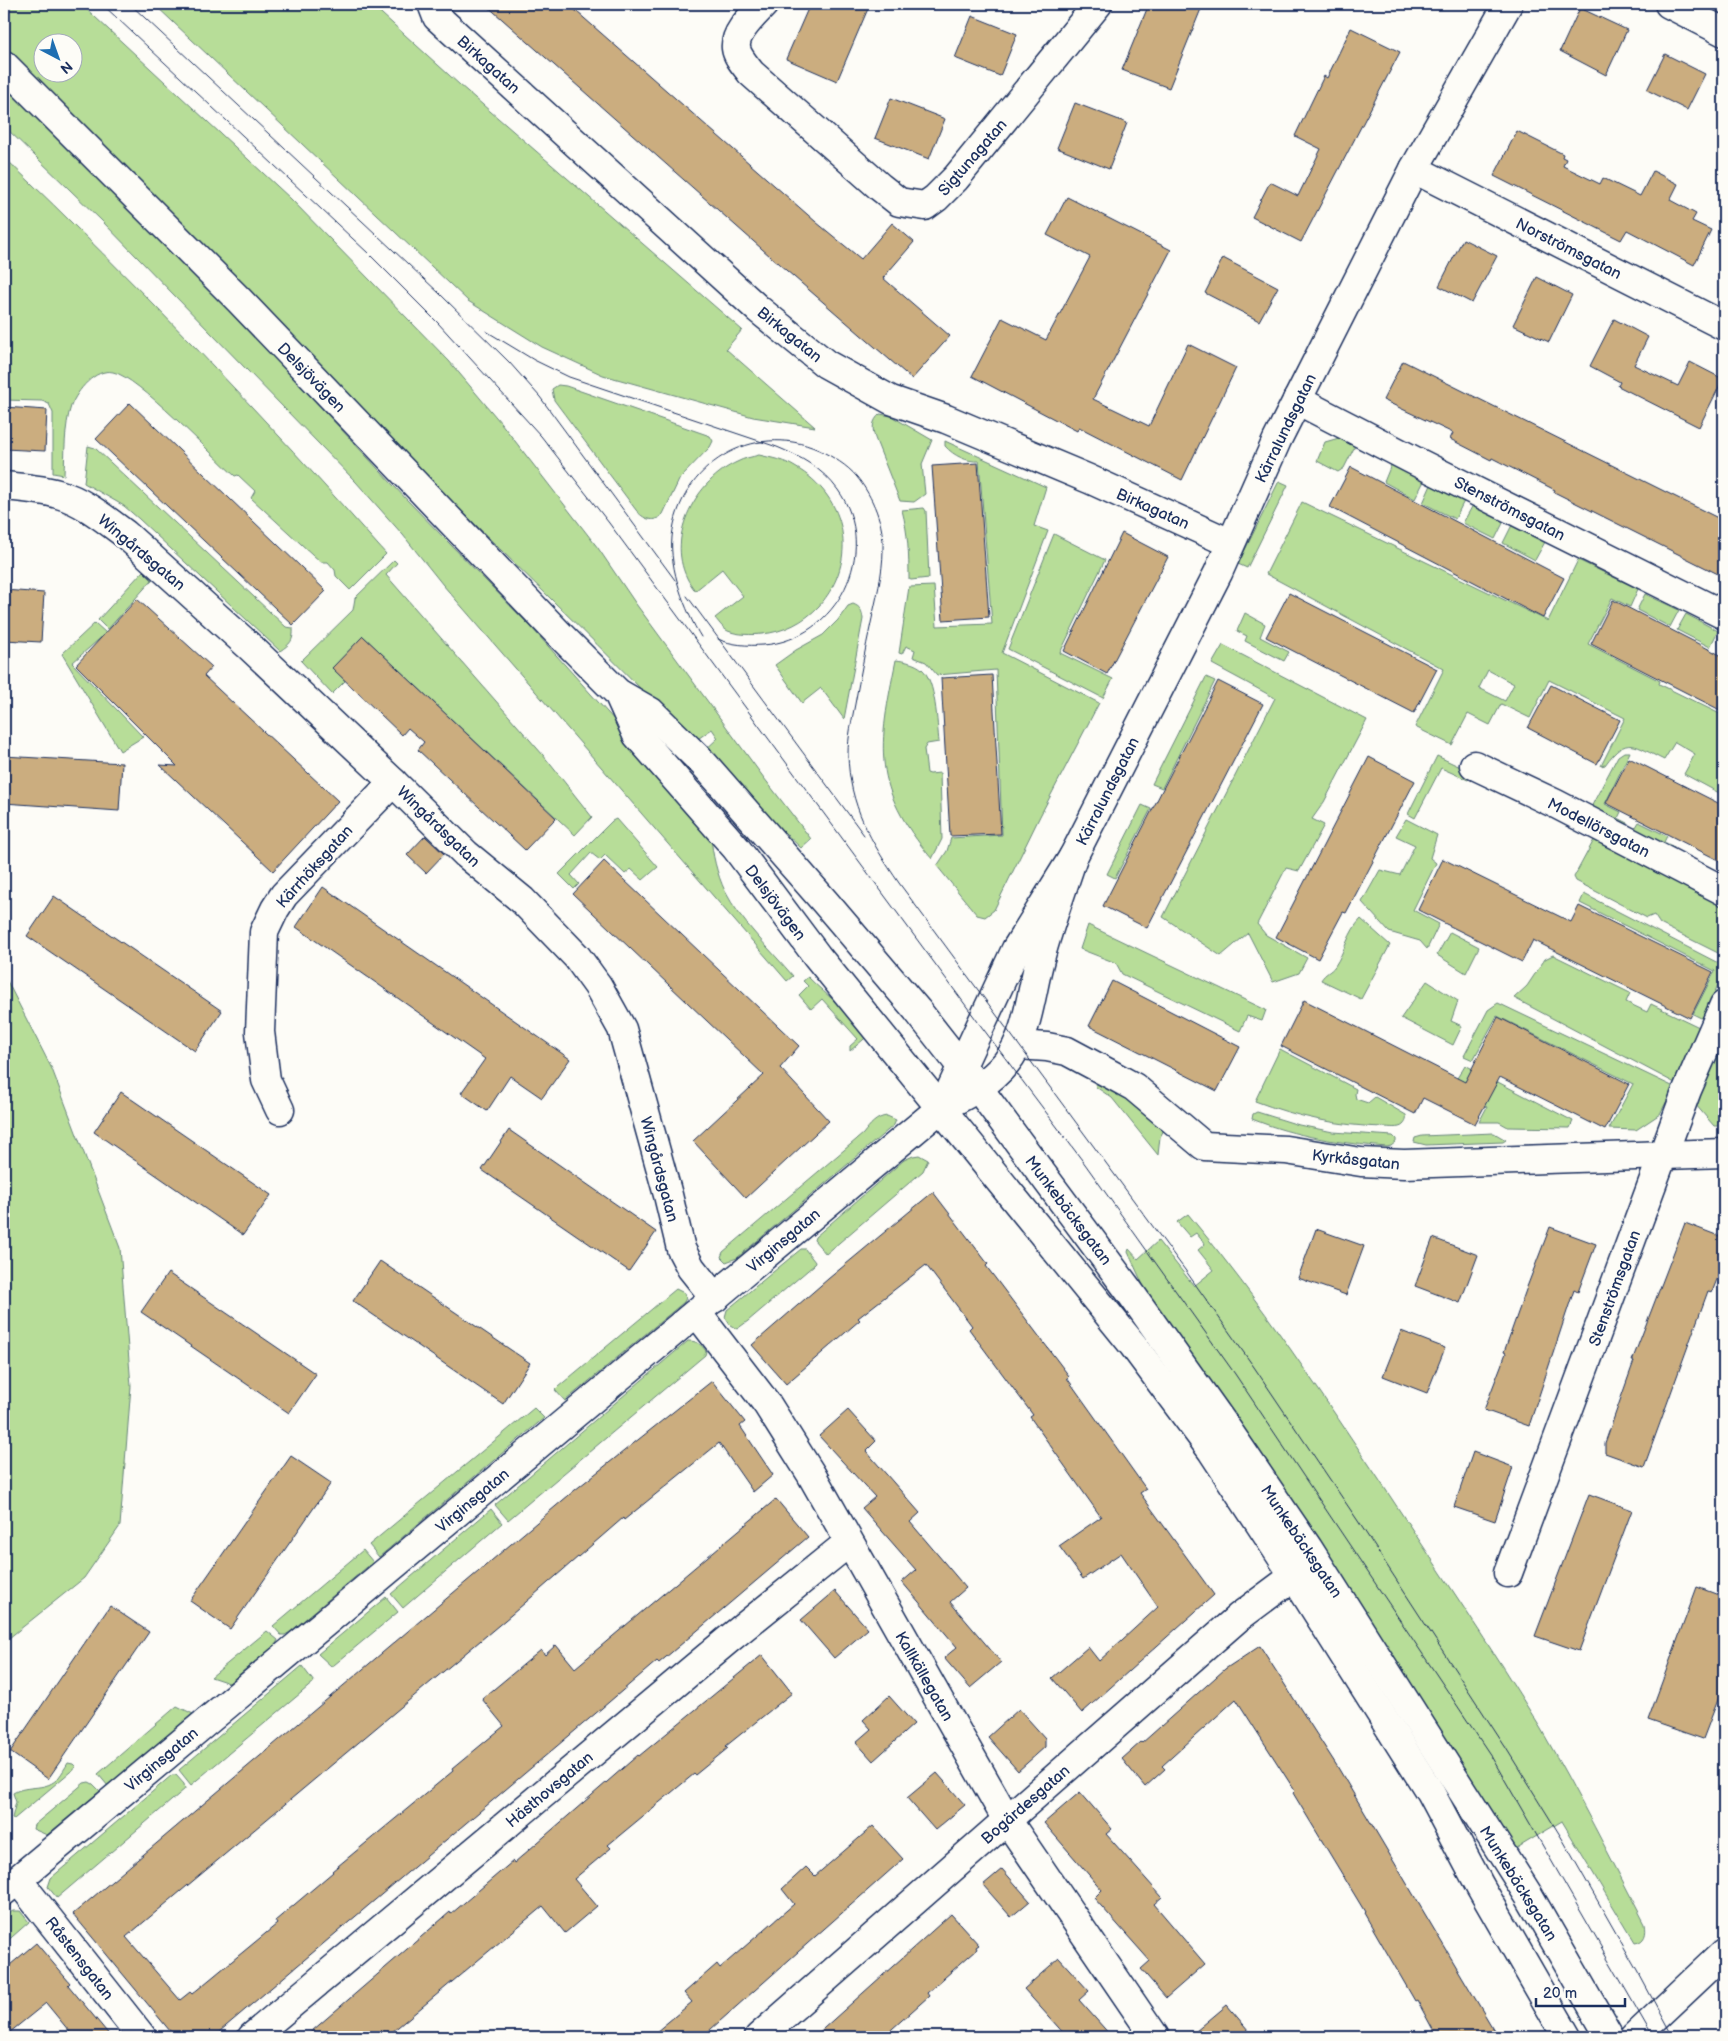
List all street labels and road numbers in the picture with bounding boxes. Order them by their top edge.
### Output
street label: Birkagatan [453,32,523,98]
street label: Sigtunagatan [935,116,1012,200]
street label: Norströmsgatan [1512,214,1624,284]
street label: Birkagatan [753,303,825,367]
street label: Delsjövägen [273,339,349,417]
street label: Kärralundsgatan [1252,371,1321,486]
street label: Stenströmsgatan [1451,473,1568,545]
street label: Birkagatan [1113,485,1192,534]
street label: Wingårdsgatan [93,511,189,595]
street label: Kärralundsgatan [1073,734,1144,849]
street label: Wingårdsgatan [392,783,484,872]
street label: Modellörsgatan [1544,794,1653,862]
street label: Kärrhöksgatan [273,822,357,912]
street label: Delsjövägen [740,861,809,944]
street label: Wingårdsgatan [635,1115,682,1224]
street label: Kyrkåsgatan [1311,1146,1401,1175]
street label: Munkebäcksgatan [1021,1152,1115,1269]
street label: Virginsgatan [743,1205,824,1277]
street label: Stenströmsgatan [1586,1228,1645,1349]
street label: Virginsgatan [432,1465,513,1537]
street label: Munkebäcksgatan [1256,1482,1346,1602]
street label: Kallkällegatan [890,1629,957,1725]
street label: Virginsgatan [121,1724,202,1796]
street label: Hästhovsgatan [503,1748,597,1832]
street label: Bogärdesgatan [978,1761,1074,1849]
street label: Munkebäcksgatan [1475,1823,1561,1945]
street label: Råstensgatan [41,1914,117,2004]

